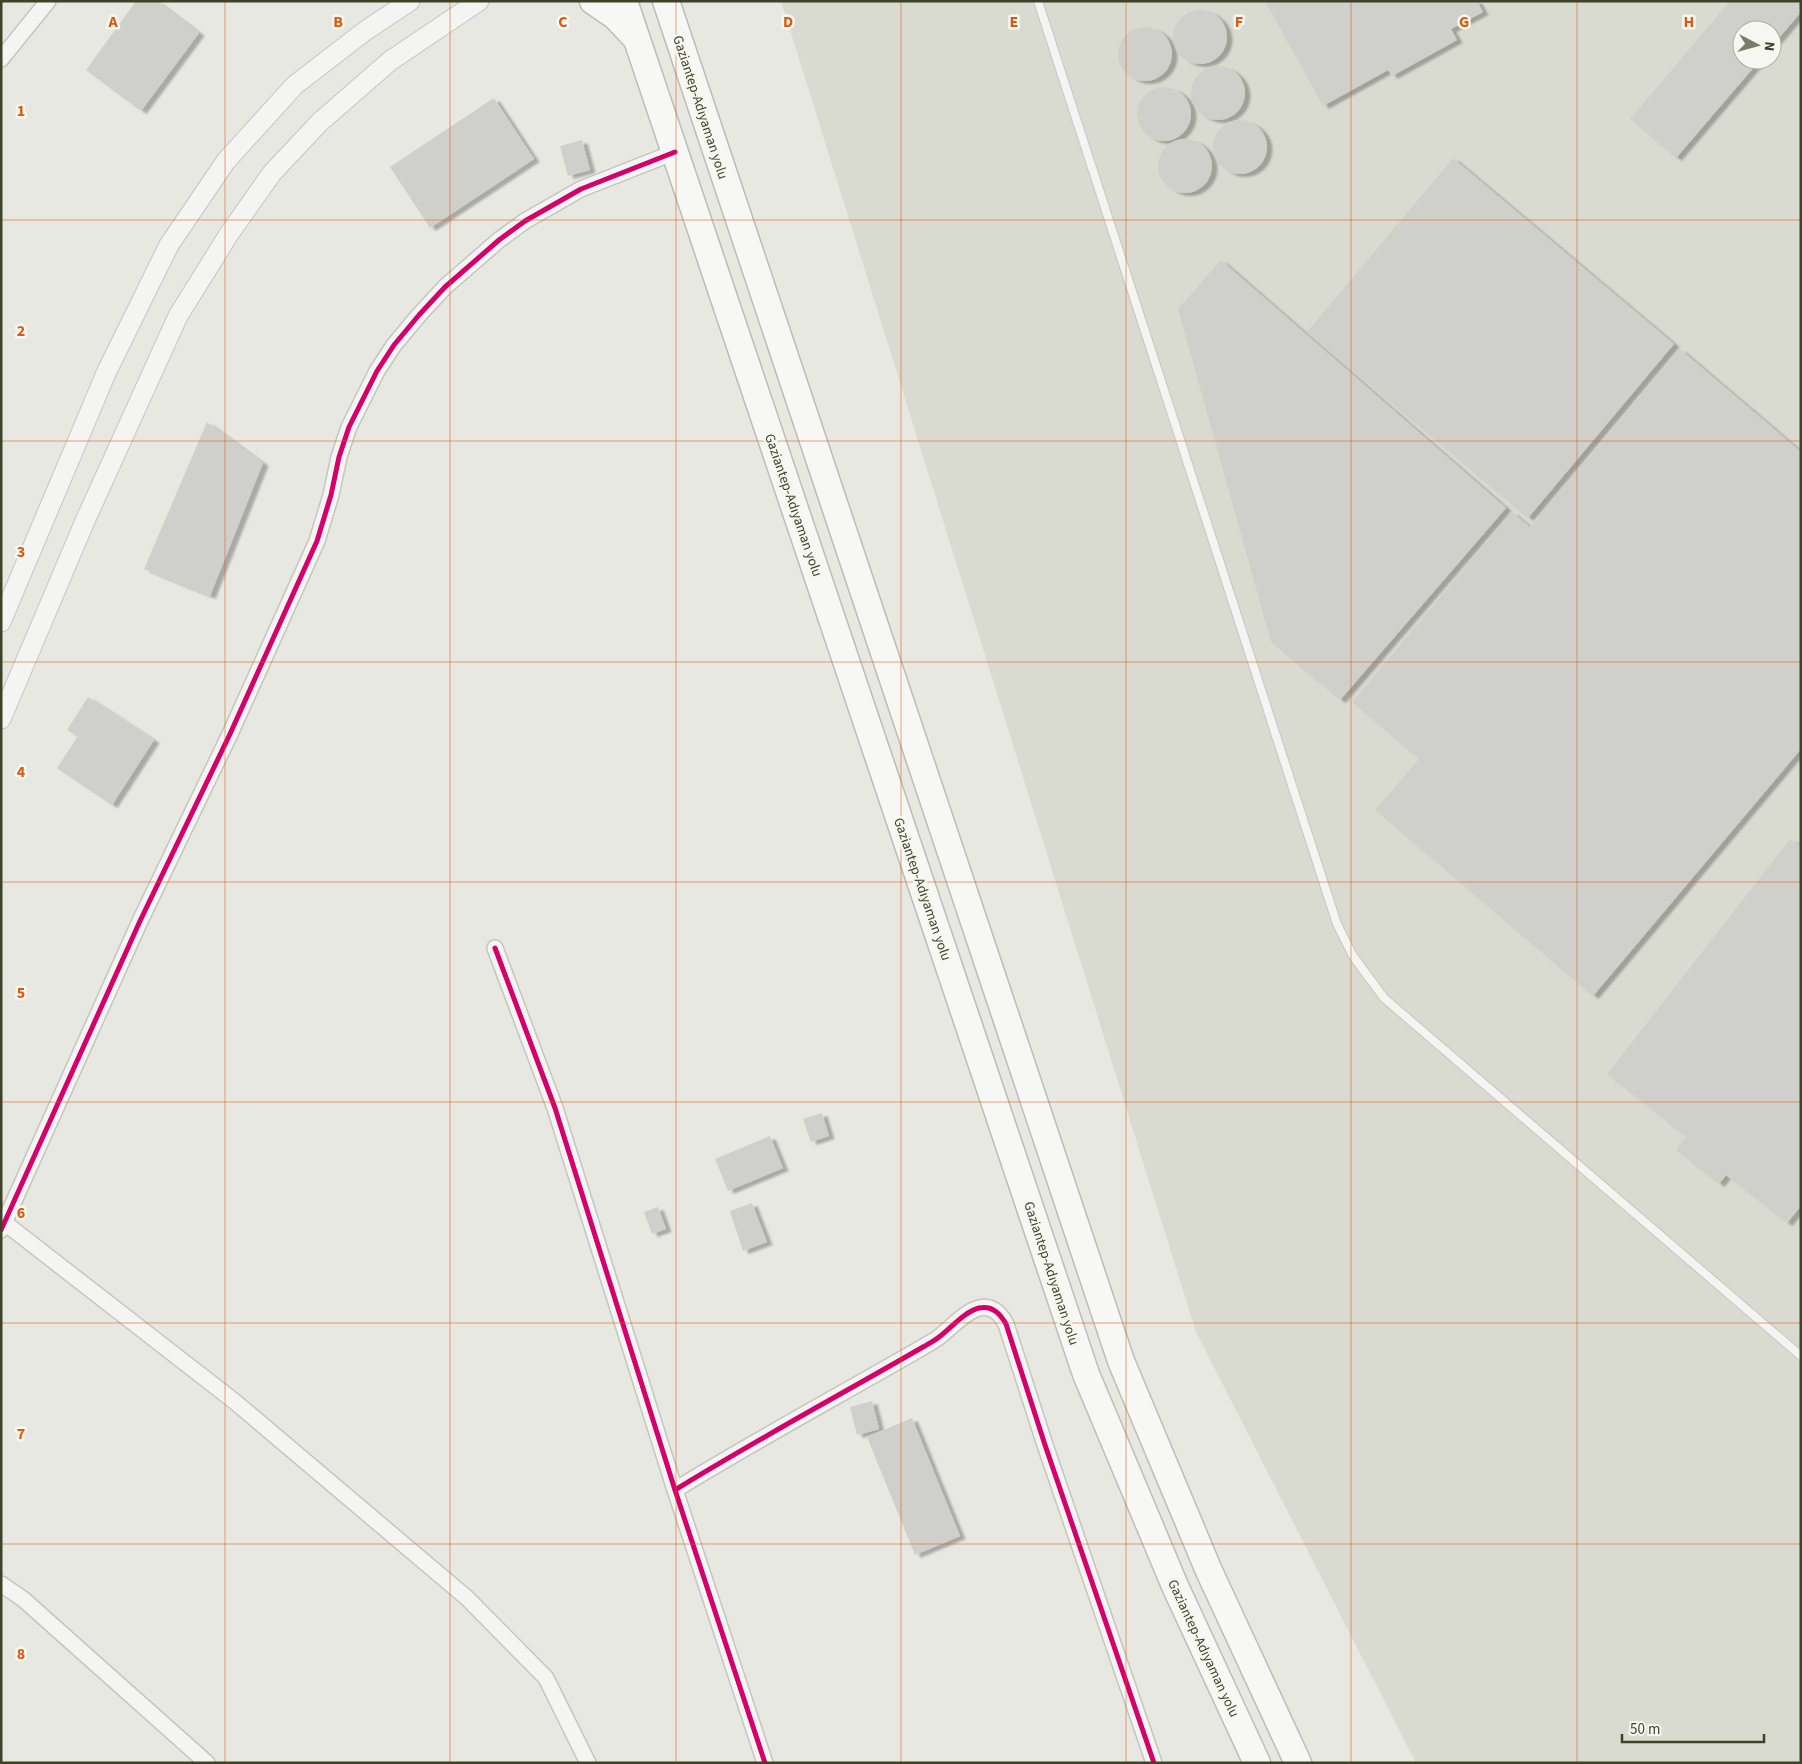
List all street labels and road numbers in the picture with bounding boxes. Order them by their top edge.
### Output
street label: Gaziantep-Adıyaman yolu [667,33,733,182]
street label: Gaziantep-Adıyaman yolu [759,431,827,580]
street label: Gaziantep-Adıyaman yolu [888,815,956,964]
street label: Gaziantep-Adıyaman yolu [1018,1199,1084,1348]
street label: Gaziantep-Adıyaman yolu [1162,1576,1244,1721]

